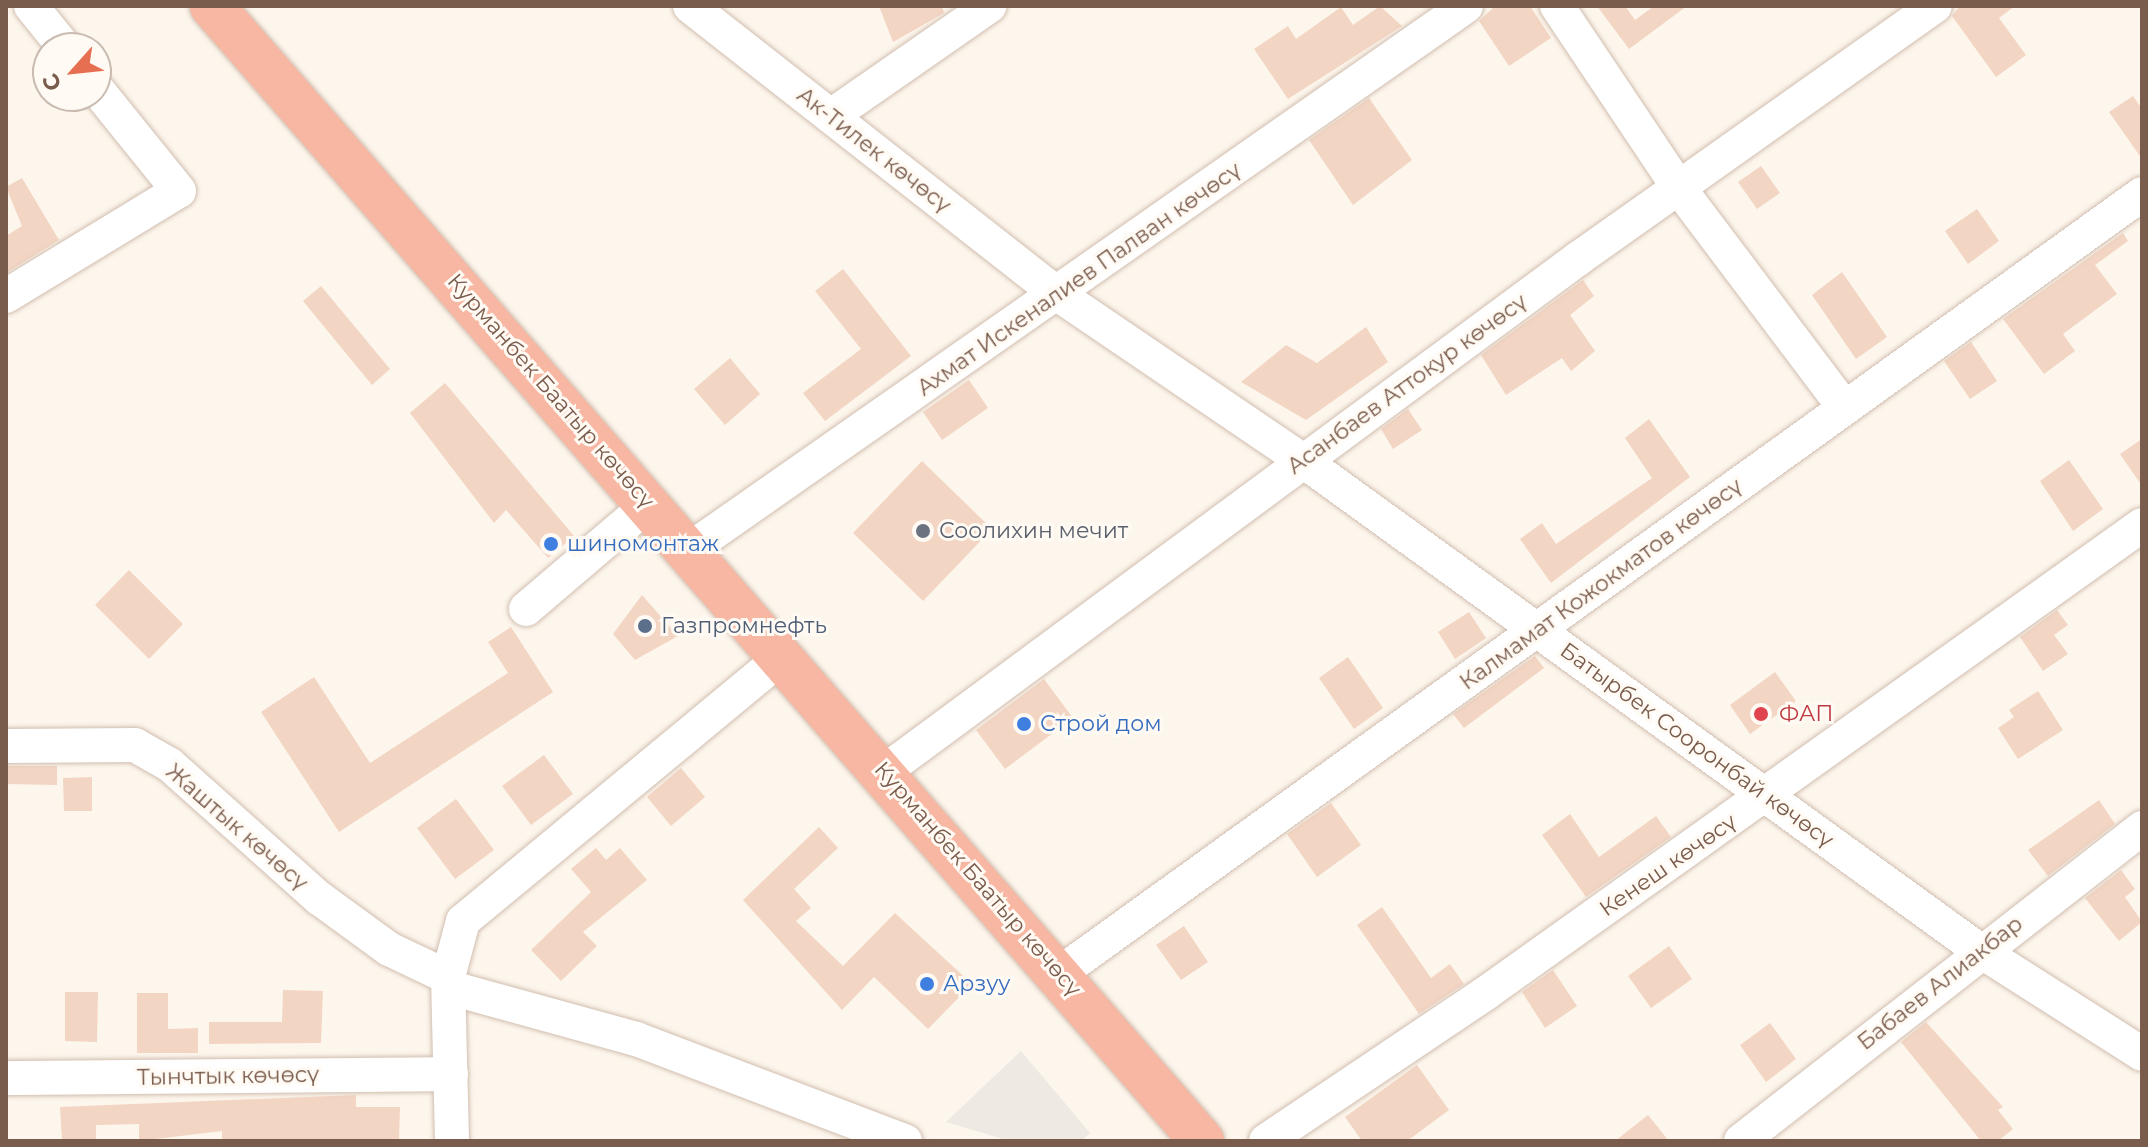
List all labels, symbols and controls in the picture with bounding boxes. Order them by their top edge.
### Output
north arrow [32,32,112,112]
text: С [36,69,68,95]
street label: Ак-Тилек көчөсү [792,82,956,218]
street label: Ахмат Искеналиев Палван көчөсү [912,157,1246,401]
street label: Курманбек Баатыр көчөсү [442,268,660,514]
street label: Асанбаев Аттокур көчөсү [1282,288,1532,480]
street label: Калмамат Кожокматов көчөсү [1455,473,1747,695]
place label: Соолихин мечит [939,518,1128,544]
marker: Соолихин мечит [914,522,932,540]
place label: шиномонтаж [567,531,719,557]
marker: шиномонтаж [542,535,560,553]
place label: Газпромнефть [661,613,827,639]
marker: Газпромнефть [636,617,654,635]
street label: Батырбек Сооронбай көчөсү [1555,637,1839,853]
place label: ФАП [1779,701,1833,727]
marker: ФАП [1750,703,1772,725]
place label: Строй дом [1040,711,1162,737]
marker: Строй дом [1015,715,1033,733]
street label: Курманбек Баатыр көчөсү [869,756,1087,1002]
street label: Жаштык көчөсү [161,758,313,896]
street label: Кенеш көчөсү [1594,808,1742,922]
street label: Бабаев Алиакбар [1852,910,2028,1056]
place label: Арзуу [943,971,1011,997]
marker: Арзуу [918,975,936,993]
street label: Тынчтык көчөсү [137,1061,319,1091]

